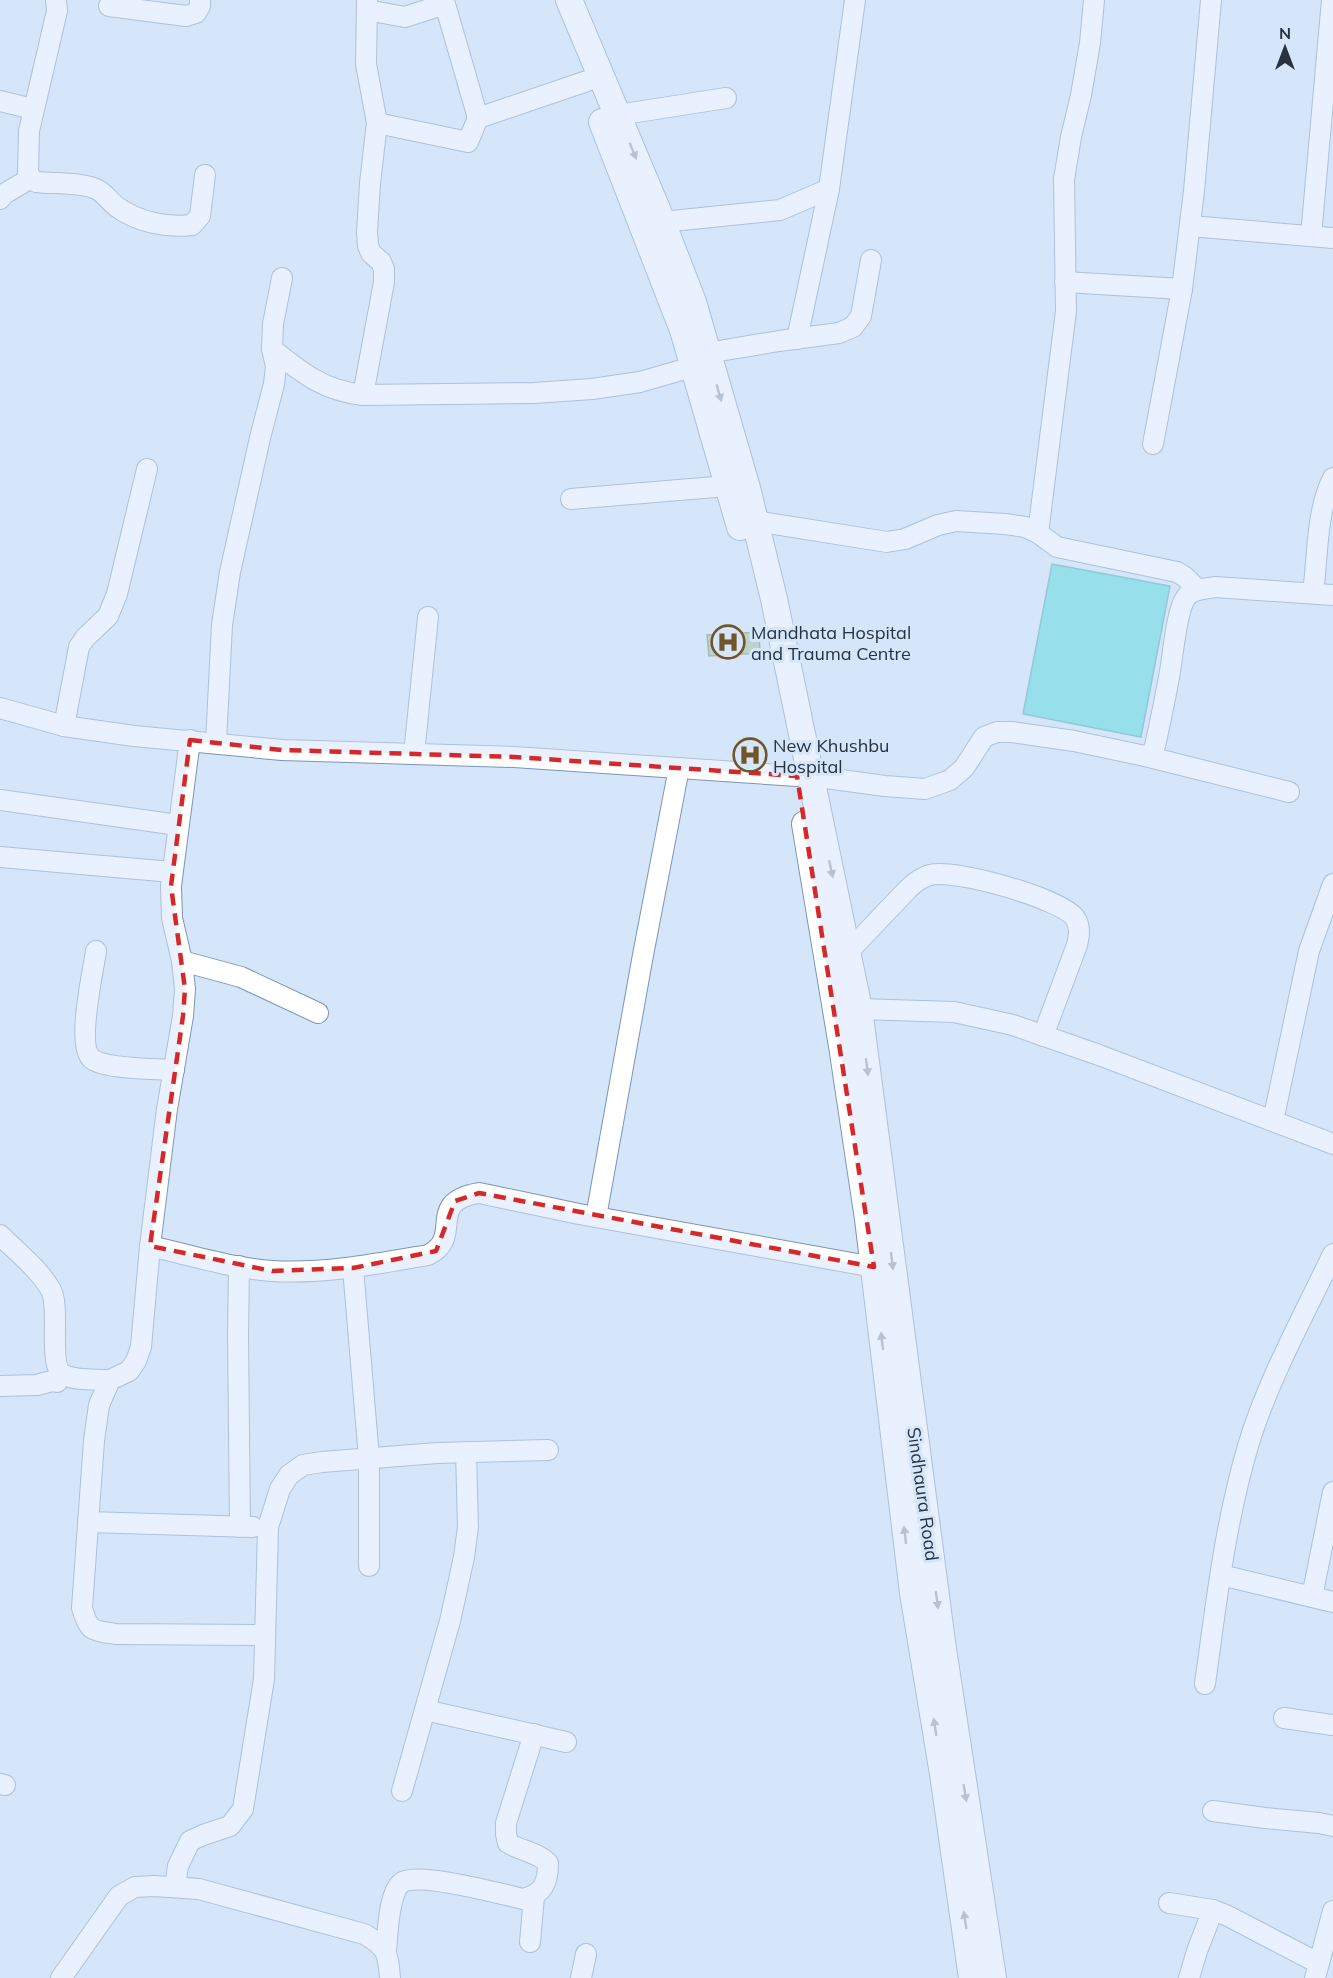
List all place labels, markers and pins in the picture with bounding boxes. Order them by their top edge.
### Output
place label: Mandhata Hospital and Trauma Centre [751,621,911,665]
hospital icon: Mandhata Hospital and Trauma Centre [710,624,746,660]
place label: New Khushbu Hospital [773,734,889,778]
hospital icon: New Khushbu Hospital [732,737,768,773]

